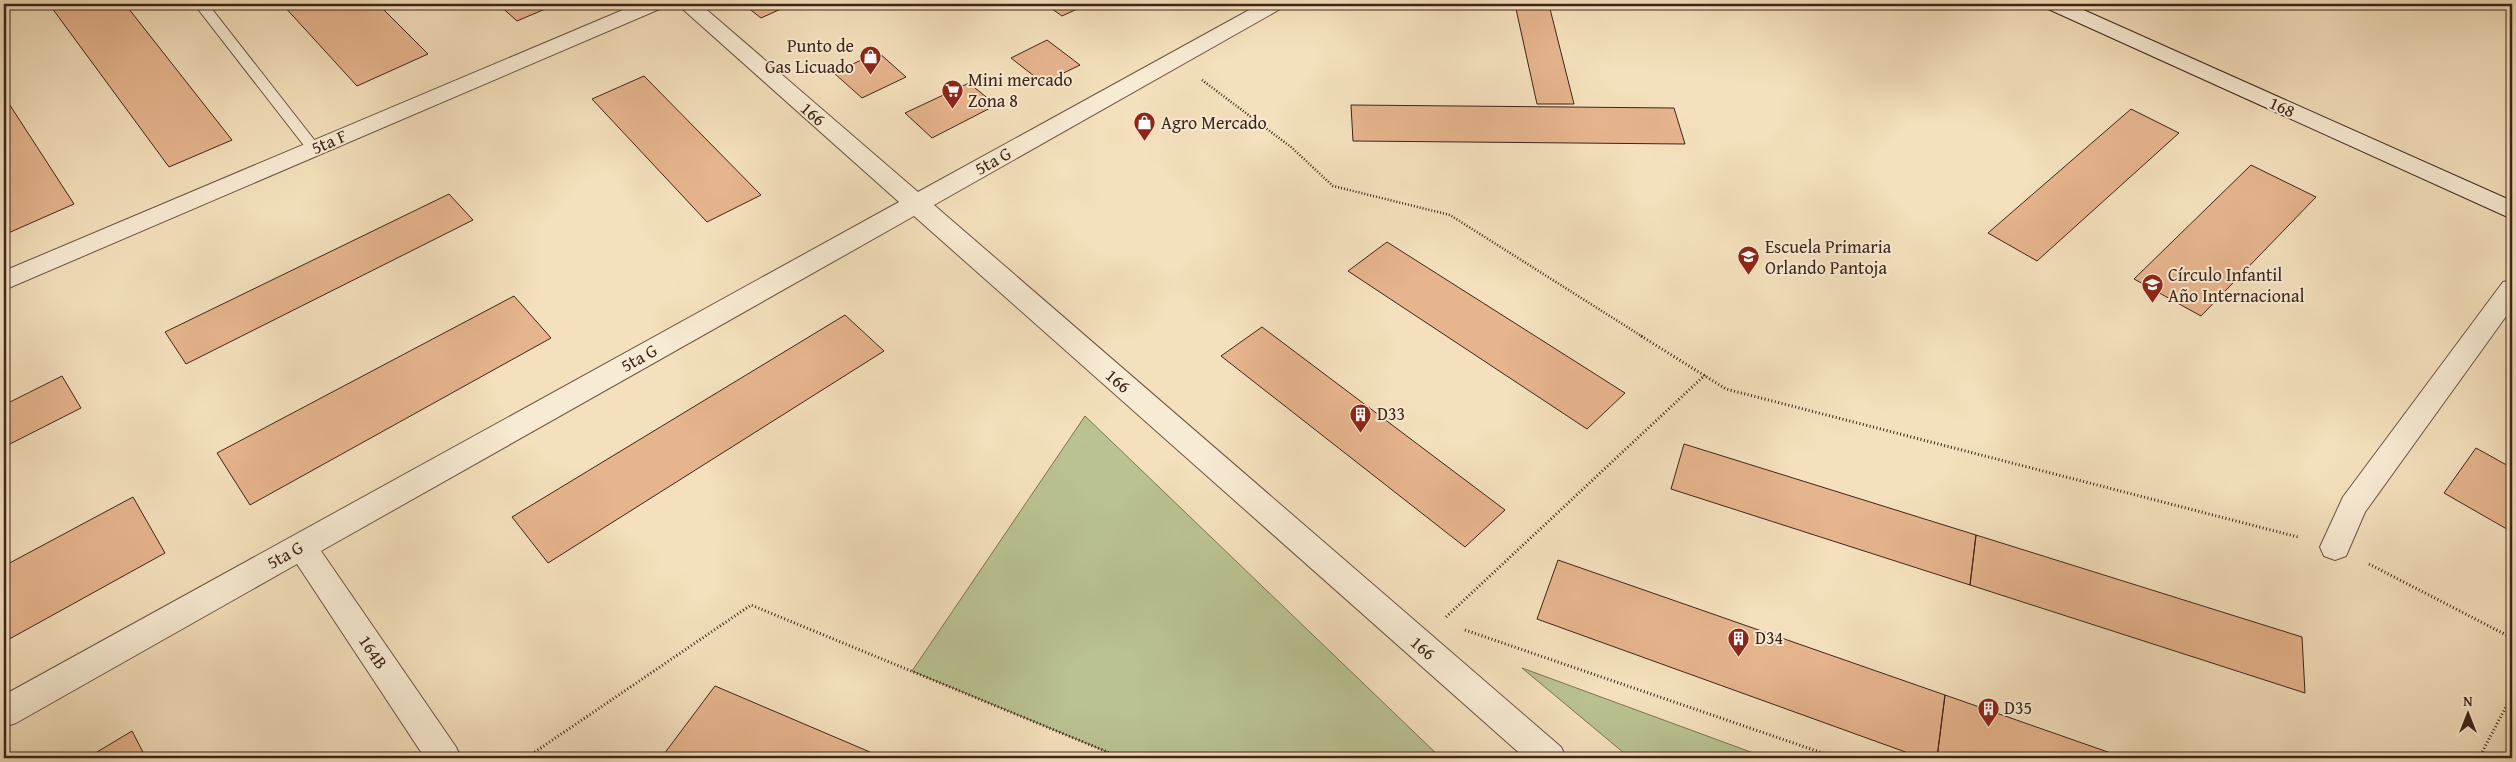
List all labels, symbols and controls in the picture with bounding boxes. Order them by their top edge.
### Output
place label: Punto de Gas Licuado [765,32,854,80]
shop icon: Punto de Gas Licuado [858,44,882,75]
place label: Mini mercado Zona 8 [968,66,1073,114]
supermarket icon: Mini mercado Zona 8 [940,78,964,109]
street label: 168 [2265,89,2300,124]
street label: 166 [795,95,832,132]
place label: Agro Mercado [1161,109,1267,136]
shop icon: Agro Mercado [1133,111,1157,142]
street label: 5ta F [307,122,351,161]
street label: 5ta G [970,139,1016,182]
place label: Escuela Primaria Orlando Pantoja [1765,233,1892,281]
school or university icon: Escuela Primaria Orlando Pantoja [1737,245,1761,276]
place label: Círculo Infantil Año Internacional [2168,261,2305,309]
school or university icon: Círculo Infantil Año Internacional [2140,273,2164,304]
street label: 5ta G [616,336,662,379]
street label: 166 [1100,362,1137,399]
place label: D33 [1377,400,1405,427]
building icon: D33 [1349,402,1373,433]
street label: 5ta G [262,533,308,576]
place label: D34 [1755,624,1783,651]
building icon: D34 [1727,626,1751,657]
street label: 164B [352,629,395,674]
street label: 166 [1405,629,1442,666]
north arrow [2444,690,2494,740]
text: N [2463,691,2473,711]
place label: D35 [2004,694,2032,721]
building icon: D35 [1976,696,2000,727]

